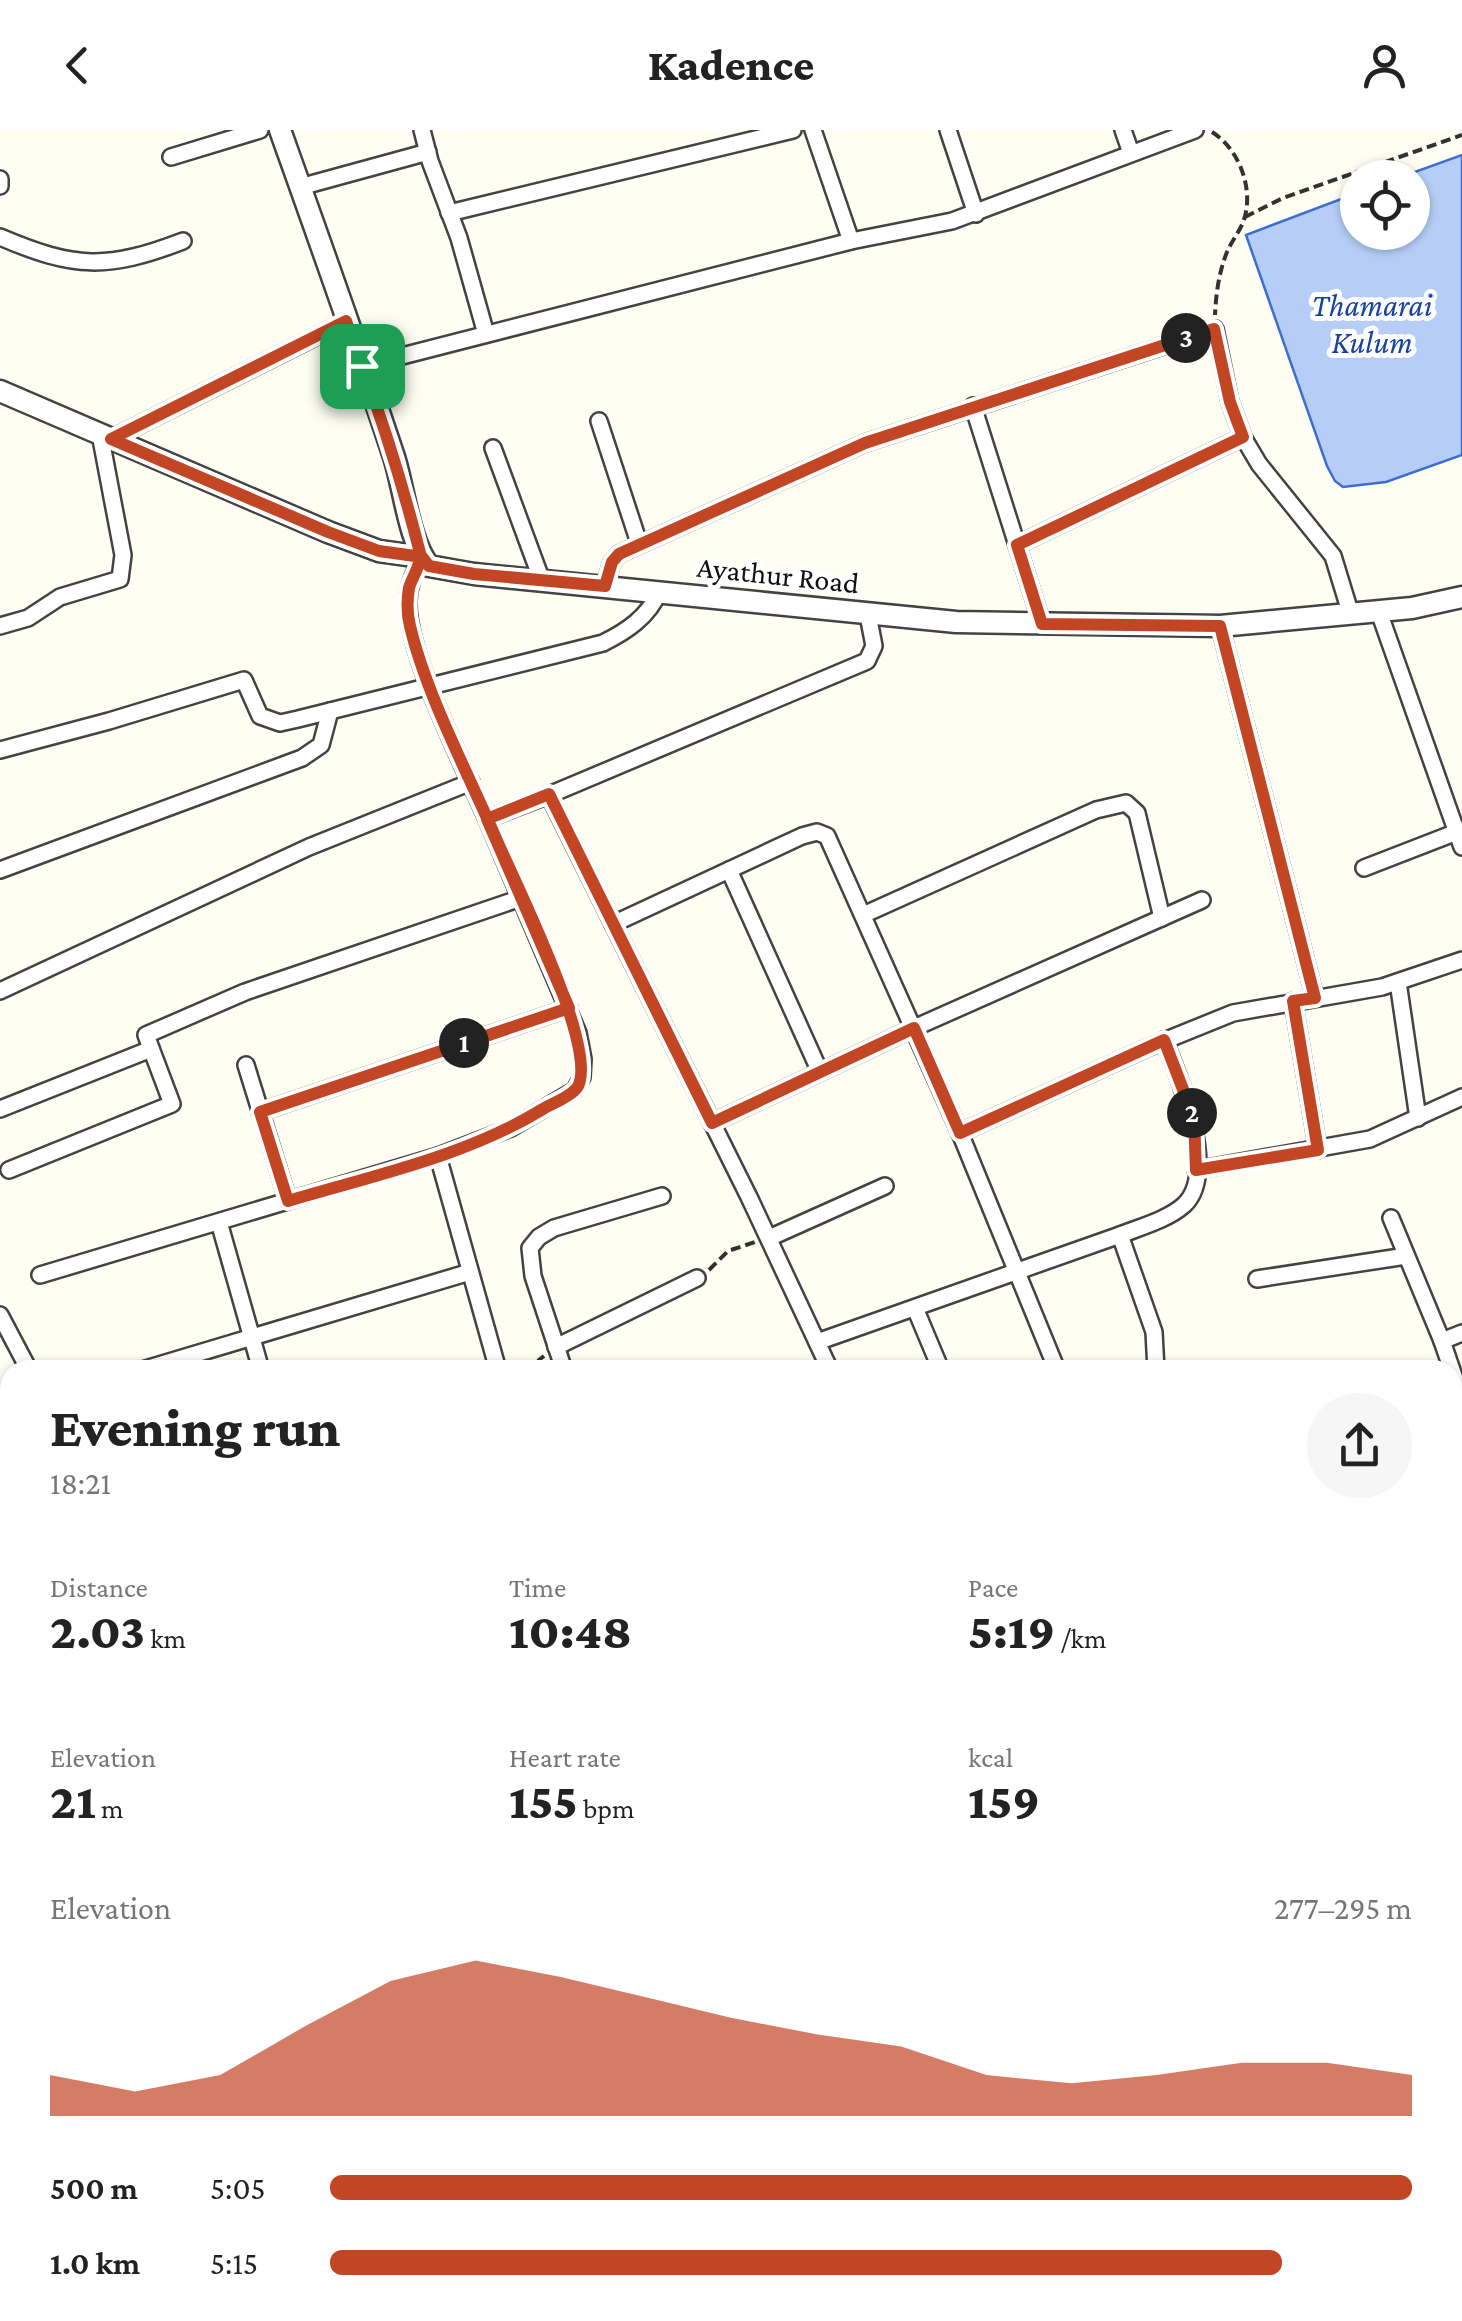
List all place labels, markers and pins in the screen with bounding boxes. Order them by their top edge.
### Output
pin: 3 [1161,313,1211,363]
pin [320,324,405,409]
pin: 1 [439,1018,489,1068]
pin: 2 [1167,1088,1217,1138]

